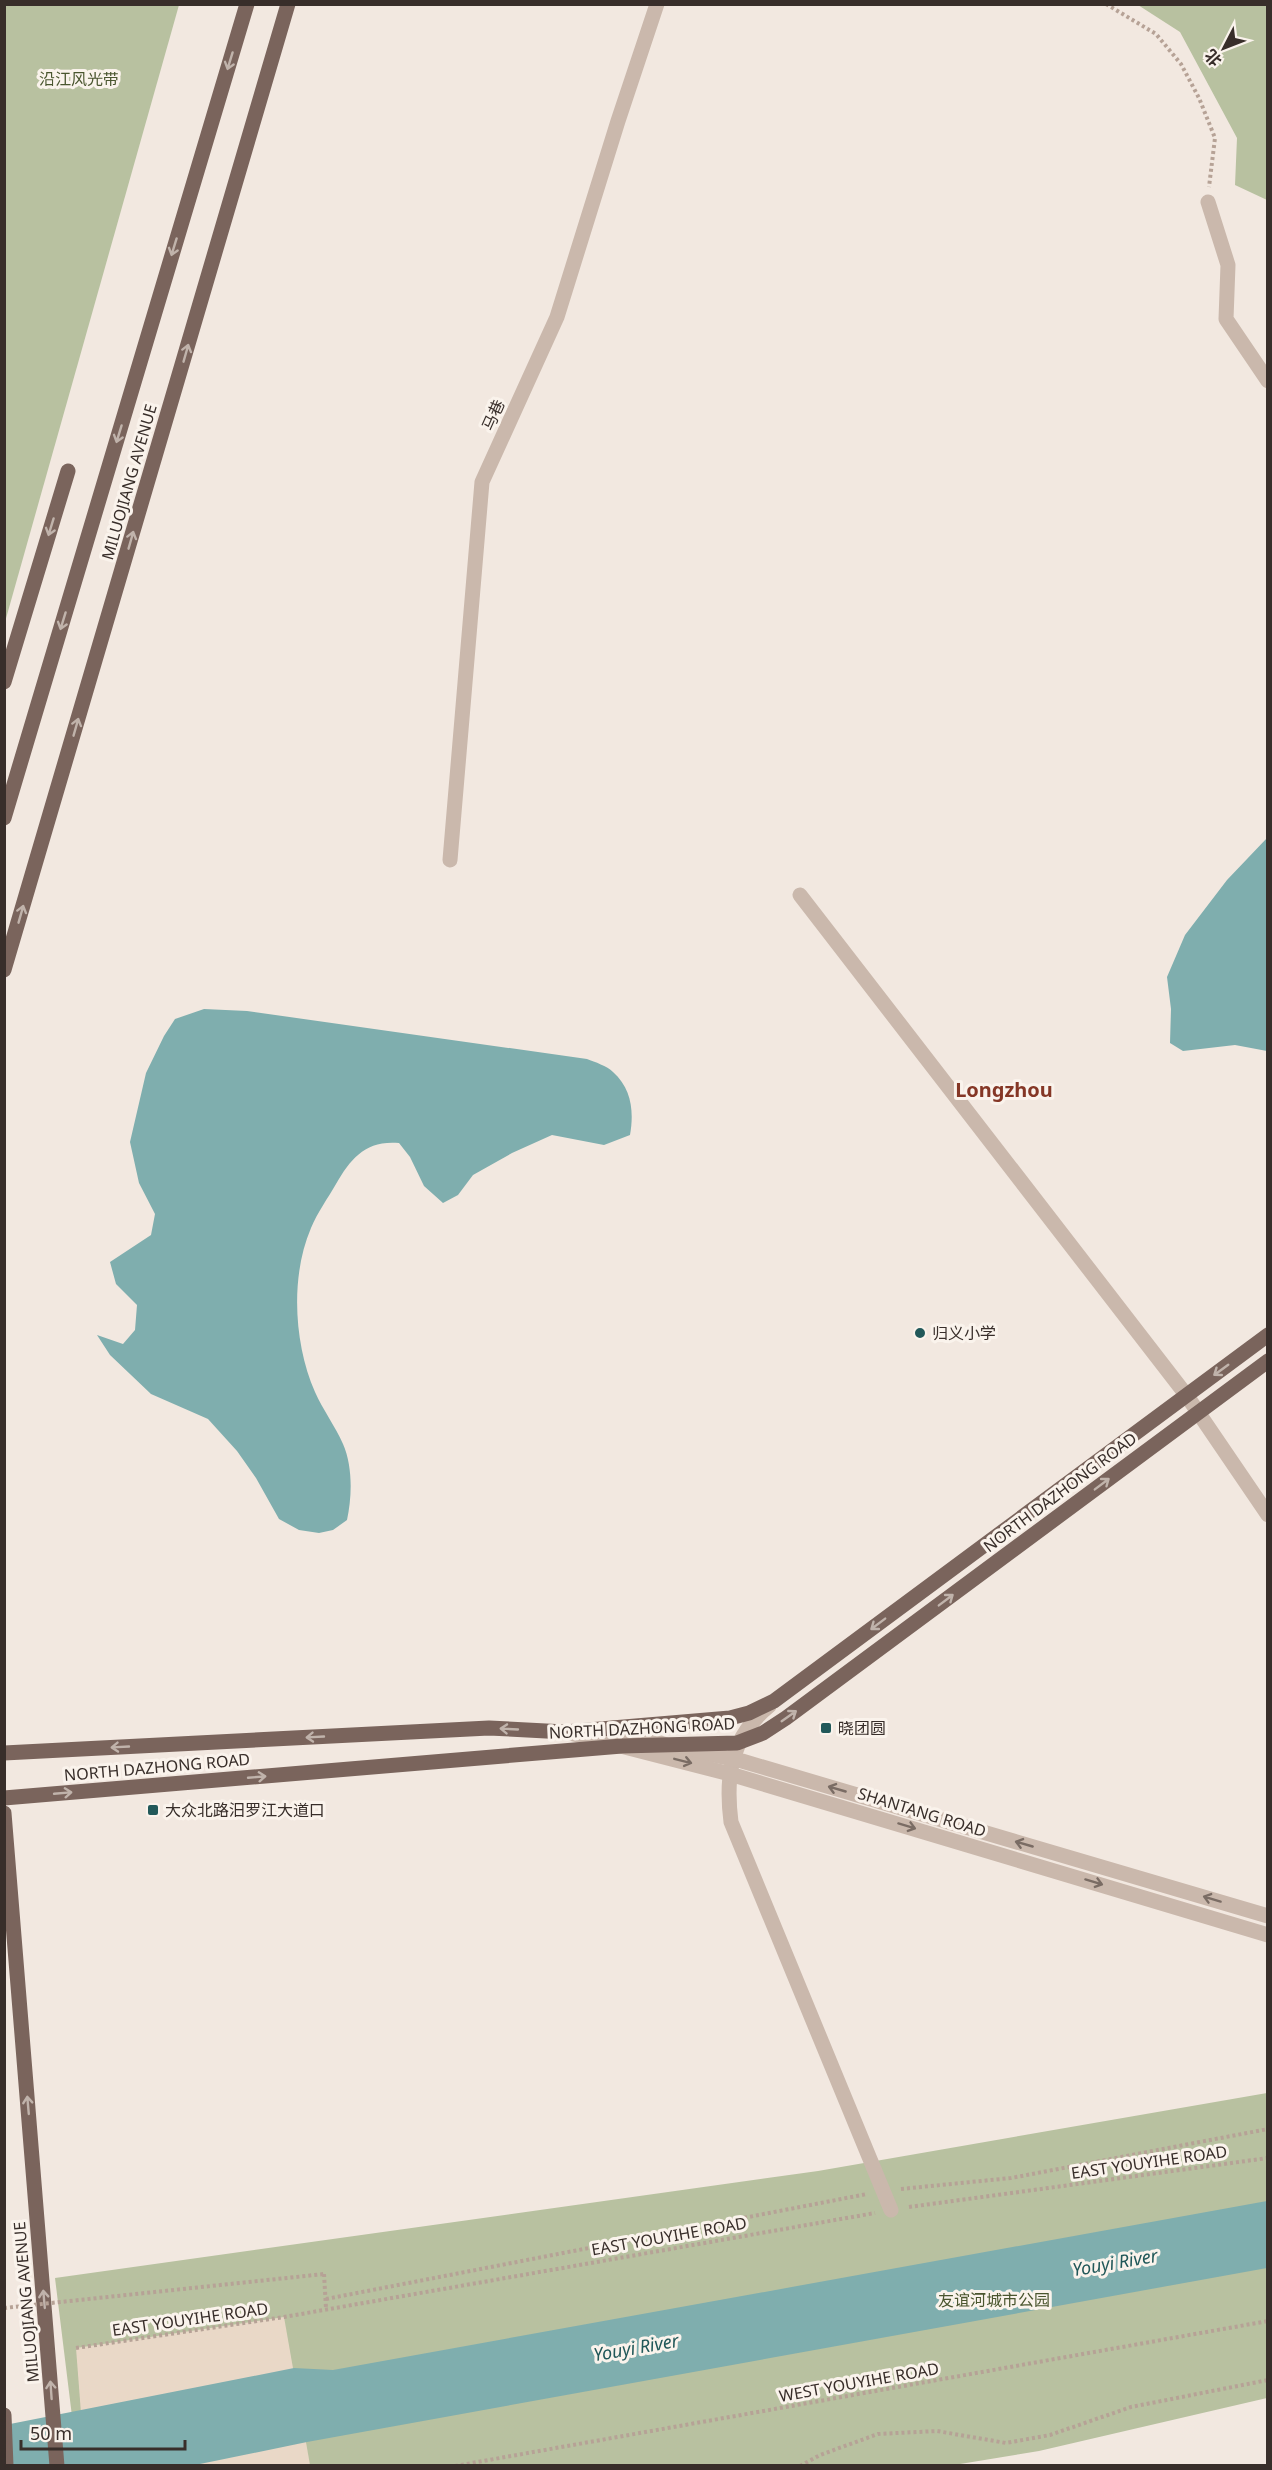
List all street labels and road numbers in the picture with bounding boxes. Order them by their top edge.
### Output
street label: 马巷 [476,396,510,434]
street label: MILUOJIANG AVENUE [96,402,162,562]
street label: NORTH DAZHONG ROAD [979,1427,1141,1557]
street label: NORTH DAZHONG ROAD [548,1712,736,1744]
street label: NORTH DAZHONG ROAD [63,1748,251,1786]
street label: SHANTANG ROAD [855,1782,989,1842]
street label: EAST YOUYIHE ROAD [1070,2140,1228,2184]
street label: EAST YOUYIHE ROAD [590,2212,748,2260]
street label: MILUOJIANG AVENUE [8,2221,44,2383]
street label: EAST YOUYIHE ROAD [111,2297,269,2341]
street label: WEST YOUYIHE ROAD [777,2357,941,2407]

